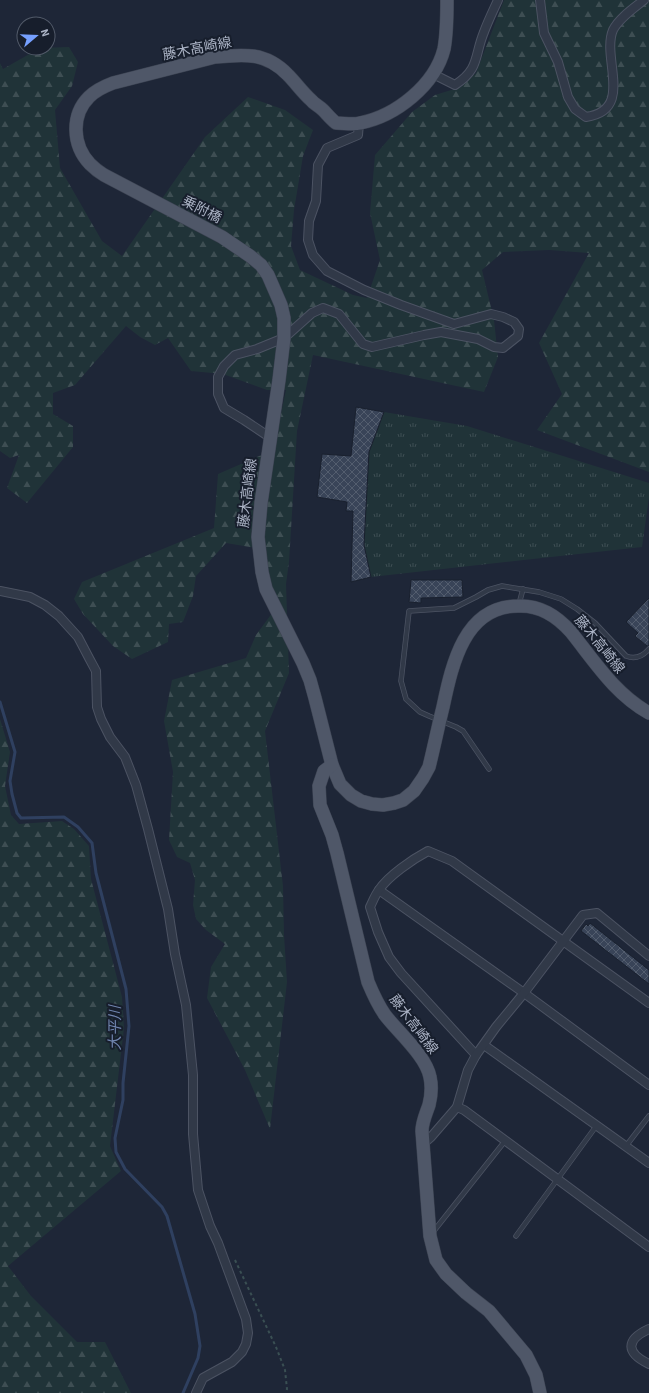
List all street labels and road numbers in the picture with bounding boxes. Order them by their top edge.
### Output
street label: 藤木高崎線 [161,32,233,65]
street label: 乗附橋 [178,191,225,228]
street label: 藤木高崎線 [234,457,262,529]
street label: 藤木高崎線 [569,611,629,678]
street label: 藤木高崎線 [384,991,442,1059]

